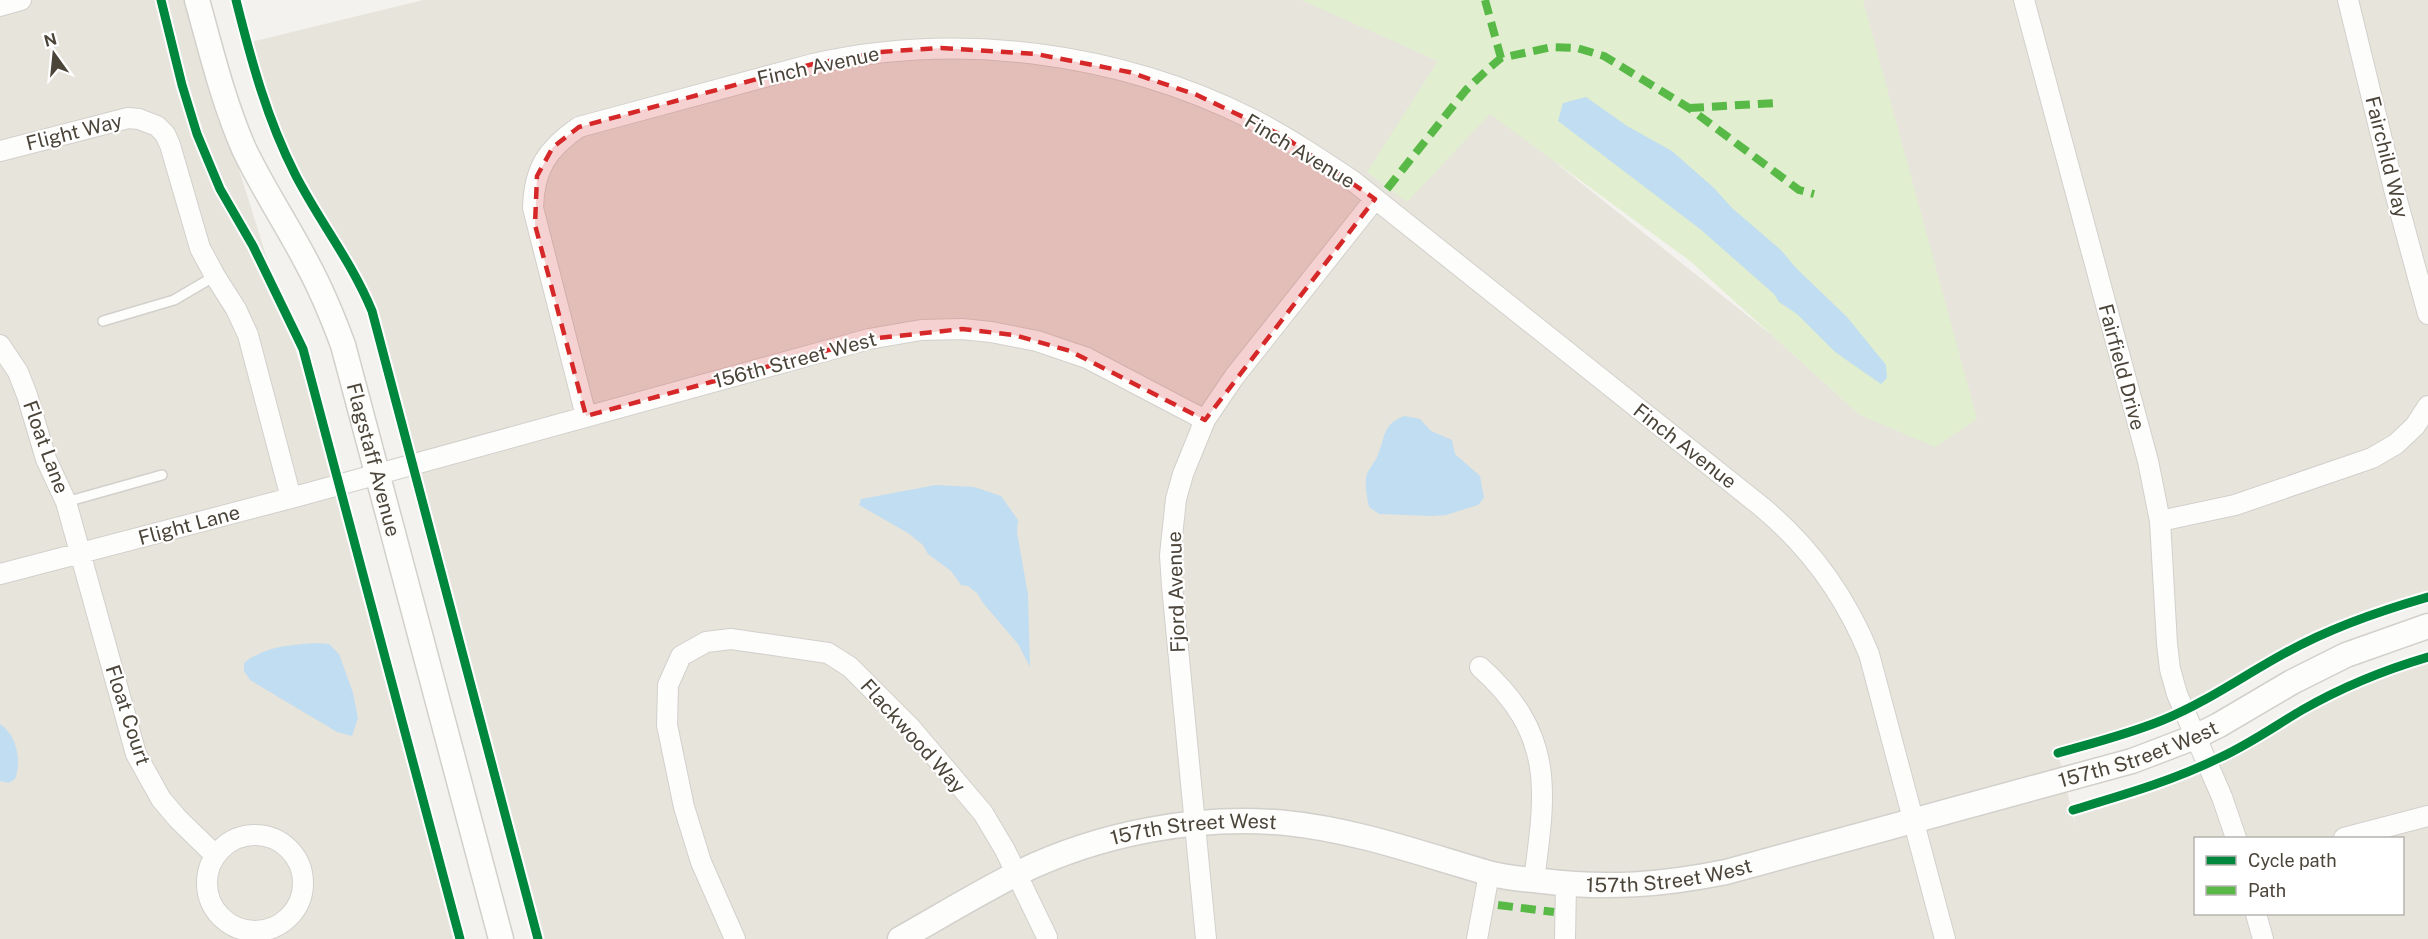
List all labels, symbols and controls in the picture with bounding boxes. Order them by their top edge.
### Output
north arrow [24,24,84,84]
text: N [42,29,59,51]
street label: Finch Avenue [755,41,881,91]
street label: Fairchild Way [2360,94,2414,221]
street label: Flight Way [23,108,125,156]
street label: Finch Avenue [1241,109,1359,193]
street label: Fairfield Drive [2094,301,2150,433]
street label: 156th Street West [711,327,879,393]
street label: Flagstaff Avenue [342,380,405,539]
street label: Float Lane [18,397,74,497]
street label: Finch Avenue [1629,398,1741,494]
street label: Flight Lane [136,500,242,550]
street label: Fjord Avenue [1162,531,1190,653]
street label: Float Court [101,662,155,768]
street label: Flackwood Way [856,674,971,798]
street label: 157th Street West [2056,716,2222,793]
street label: 157th Street West [1108,809,1277,850]
legend [2194,837,2404,915]
text: Cycle path [2248,850,2337,871]
street label: 157th Street West [1586,853,1755,897]
text: Path [2248,880,2286,901]

